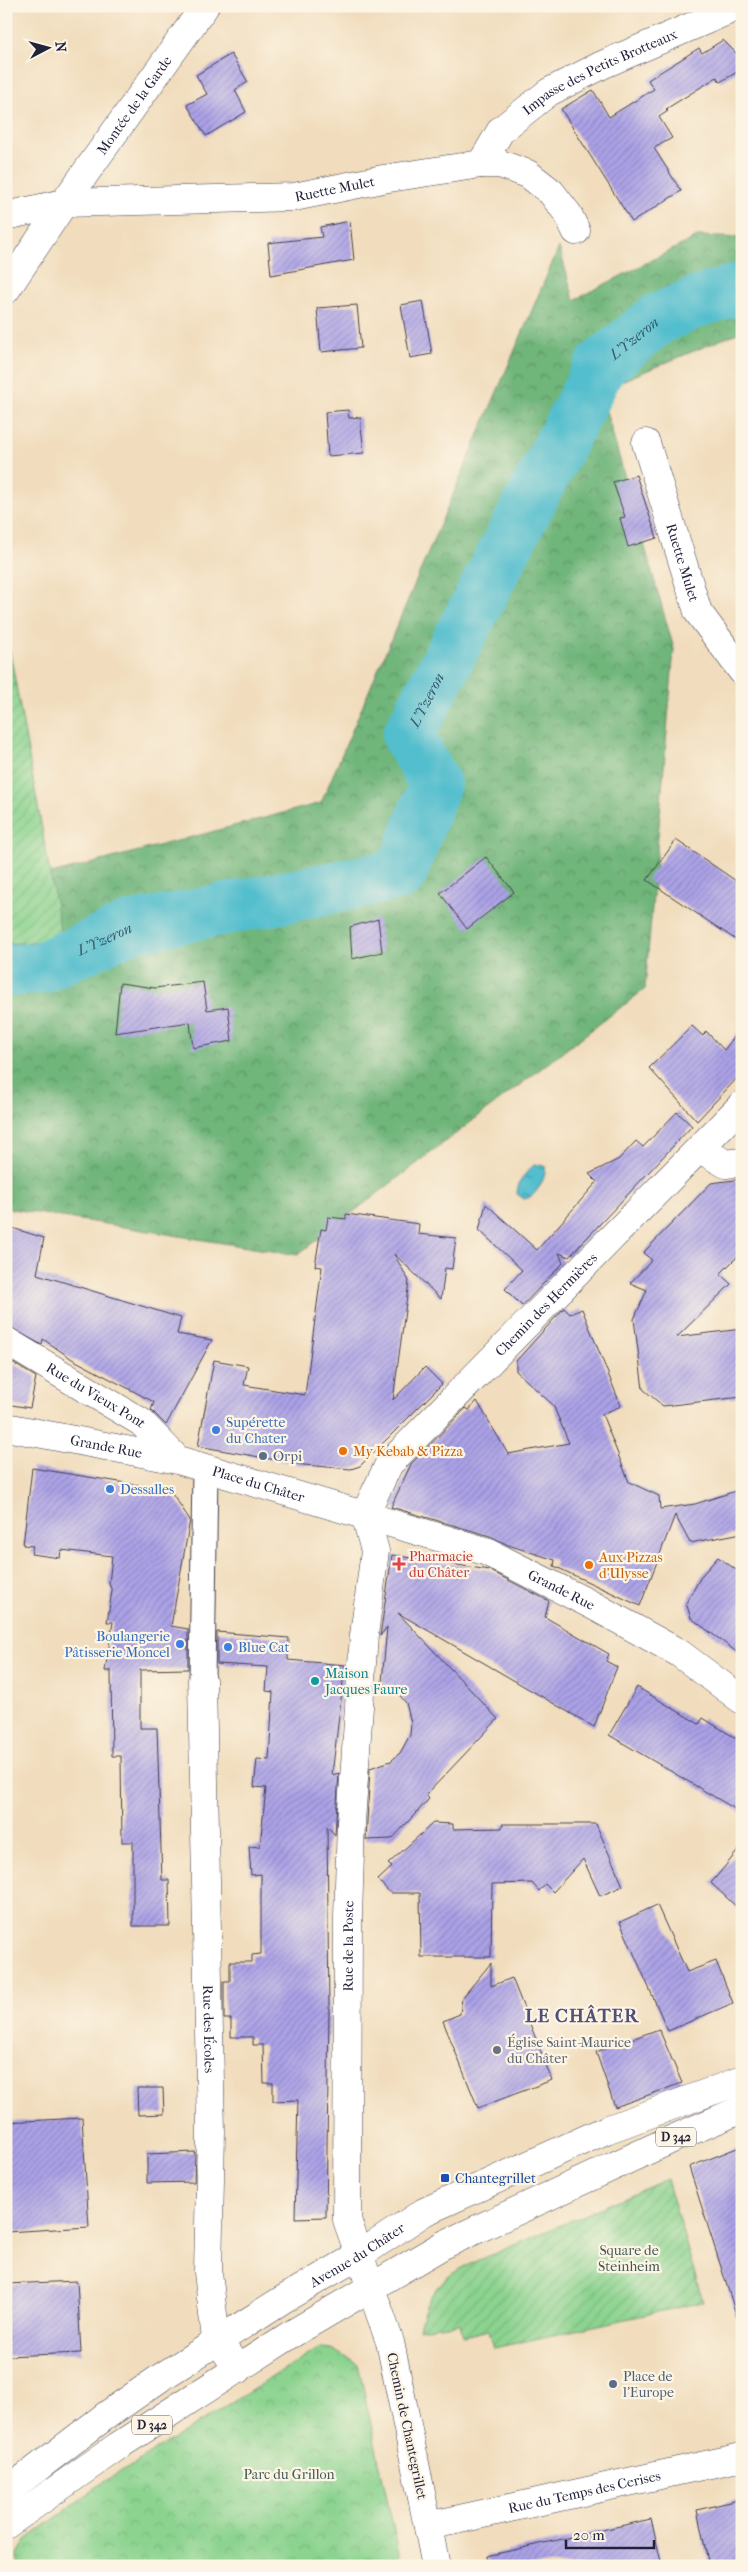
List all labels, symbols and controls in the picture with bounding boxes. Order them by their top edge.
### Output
north arrow [22,22,72,72]
street label: Impasse des Petits Brotteaux [519,25,680,118]
text: N [51,41,69,53]
street label: Montée de la Garde [93,52,175,158]
street label: Ruette Mulet [293,172,376,205]
water label: L'Yzeron [605,313,662,364]
street label: Ruette Mulet [663,521,703,604]
water label: L'Yzeron [405,670,448,731]
water label: L'Yzeron [73,919,135,960]
street label: Chemin des Hermières [491,1249,601,1360]
street label: Rue du Vieux Pont [43,1359,150,1431]
place label: Supérette du Chater [226,1414,286,1447]
marker: Supérette du Chater [210,1424,222,1436]
street label: Grande Rue [69,1431,144,1461]
place label: My Kebab & Pizza [353,1443,463,1460]
marker: My Kebab & Pizza [337,1445,349,1457]
place label: Orpi [273,1448,302,1465]
marker: Orpi [257,1450,269,1462]
street label: Place du Châter [210,1462,306,1506]
place label: Dessalles [120,1481,174,1498]
marker: Dessalles [104,1483,116,1495]
place label: Pharmacie du Châter [409,1548,473,1581]
place label: Aux Pizzas d'Ulysse [598,1549,663,1582]
marker: Pharmacie du Châter [393,1558,405,1570]
marker: Aux Pizzas d'Ulysse [583,1559,595,1571]
street label: Grande Rue [525,1566,598,1614]
place label: Boulangerie Pâtisserie Moncel [64,1628,170,1661]
marker: Boulangerie Pâtisserie Moncel [174,1638,186,1650]
place label: Blue Cat [238,1639,290,1656]
marker: Blue Cat [222,1641,234,1653]
place label: Maison Jacques Faure [324,1665,407,1698]
marker: Maison Jacques Faure [309,1675,321,1687]
street label: Rue de la Poste [339,1900,357,1992]
street label: Rue des Écoles [200,1985,219,2073]
district label: LE CHÂTER [525,2004,639,2027]
place label: Église Saint-Maurice du Châter [507,2033,631,2067]
marker: Église Saint-Maurice du Châter [491,2044,503,2056]
road number: D 342 [656,2128,696,2146]
place label: Chantegrillet [455,2170,536,2187]
marker: Chantegrillet [439,2172,451,2184]
street label: Avenue du Châter [306,2219,408,2291]
park label: Square de Steinheim [598,2242,660,2275]
street label: Chemin de Chantegrillet [383,2351,431,2501]
place label: Place de l'Europe [622,2368,674,2401]
marker: Place de l'Europe [607,2378,619,2390]
road number: D 342 [132,2416,172,2434]
park label: Parc du Grillon [243,2466,335,2483]
street label: Rue du Temps des Cerises [507,2467,662,2517]
scale bar [566,2517,653,2549]
text: 20 m [573,2526,605,2544]

